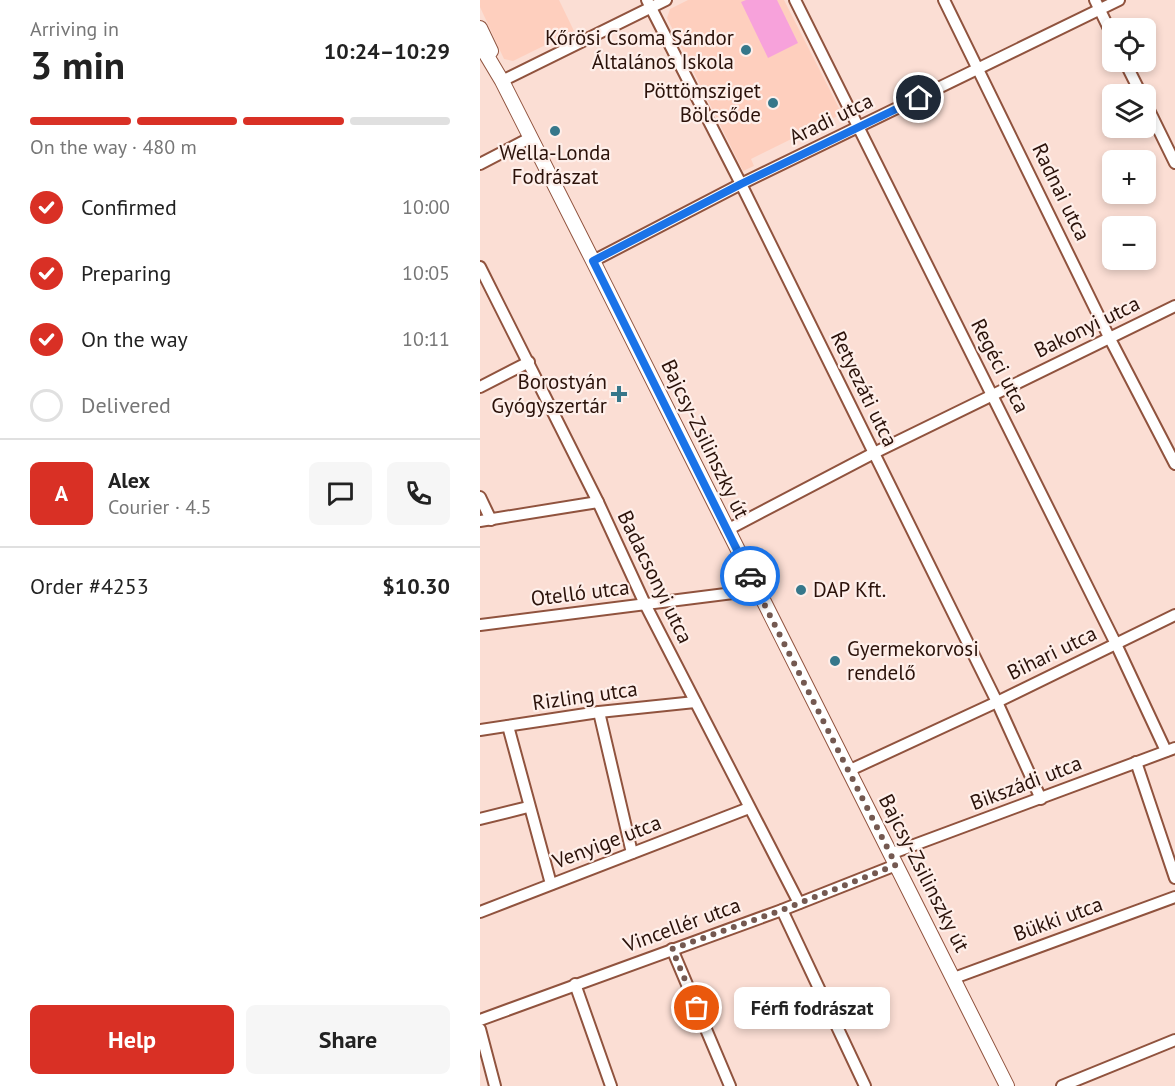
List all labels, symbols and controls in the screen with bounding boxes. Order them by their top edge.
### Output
text: Arriving in [30,16,119,42]
map controls [1102,18,1156,270]
button: locate [1102,18,1156,72]
place label: Kőrösi Csoma Sándor Általános Iskola [545,24,734,75]
text: 10:24–10:29 [324,37,450,65]
text: 3 min [30,39,125,90]
marker: Kőrösi Csoma Sándor Általános Iskola [739,43,753,57]
pin [893,72,944,123]
place label: Pöttömsziget Bölcsőde [644,77,761,128]
icon: home [902,81,935,114]
button: layers [1102,84,1156,138]
street label: Aradi utca [784,87,877,151]
marker: Pöttömsziget Bölcsőde [766,96,780,110]
marker: Wella-Londa Fodrászat [548,124,562,138]
text: On the way · 480 m [30,134,197,160]
place label: Wella-Londa Fodrászat [499,139,611,190]
street label: Radnai utca [1026,139,1097,245]
button: + [1102,150,1156,204]
icon: check [30,191,63,224]
text: Confirmed [81,193,177,221]
text: 10:00 [402,194,450,220]
button: − [1102,216,1156,270]
icon: check [30,257,63,290]
text: Preparing [81,259,171,287]
text: 10:05 [402,260,450,286]
street label: Bakonyi utca [1029,289,1144,364]
street label: Regéci utca [965,314,1036,418]
icon: check [30,323,63,356]
text: On the way [81,325,188,353]
text: 10:11 [402,326,450,352]
street label: Retyezáti utca [825,326,904,451]
street label: Bajcsy-Zsilinszky út [655,355,756,523]
place label: Borostyán Gyógyszertár [491,368,607,419]
marker: Borostyán Gyógyszertár [612,387,626,401]
text: Delivered [81,391,171,419]
button: chat [309,462,372,525]
button: phone [387,462,450,525]
text: Alex [108,466,150,494]
text: A [55,479,68,507]
text: Courier · 4.5 [108,494,211,520]
street label: Badacsonyi utca [612,506,699,648]
courier [720,546,780,606]
icon: car [734,560,767,593]
text: Order #4253 [30,572,149,600]
text: $10.30 [382,572,450,600]
street label: Otelló utca [529,573,631,612]
place label: DAP Kft. [813,576,886,603]
marker: DAP Kft. [794,583,808,597]
street label: Bihari utca [1003,619,1101,686]
place label: Gyermekorvosi rendelő [847,635,979,686]
marker: Gyermekorvosi rendelő [828,654,842,668]
street label: Rizling utca [531,675,639,716]
street label: Bikszádi utca [966,749,1085,816]
street label: Bajcsy-Zsilinszky út [873,789,976,956]
street label: Venyige utca [548,809,665,875]
street label: Bükki utca [1010,890,1106,947]
street label: Vincellér utca [619,891,744,959]
pin [671,982,722,1033]
callout: Férfi fodrászat [733,987,889,1029]
icon: bag [680,991,713,1024]
text: Férfi fodrászat [751,995,873,1021]
button: Help [30,1005,234,1074]
button: Share [246,1005,450,1074]

